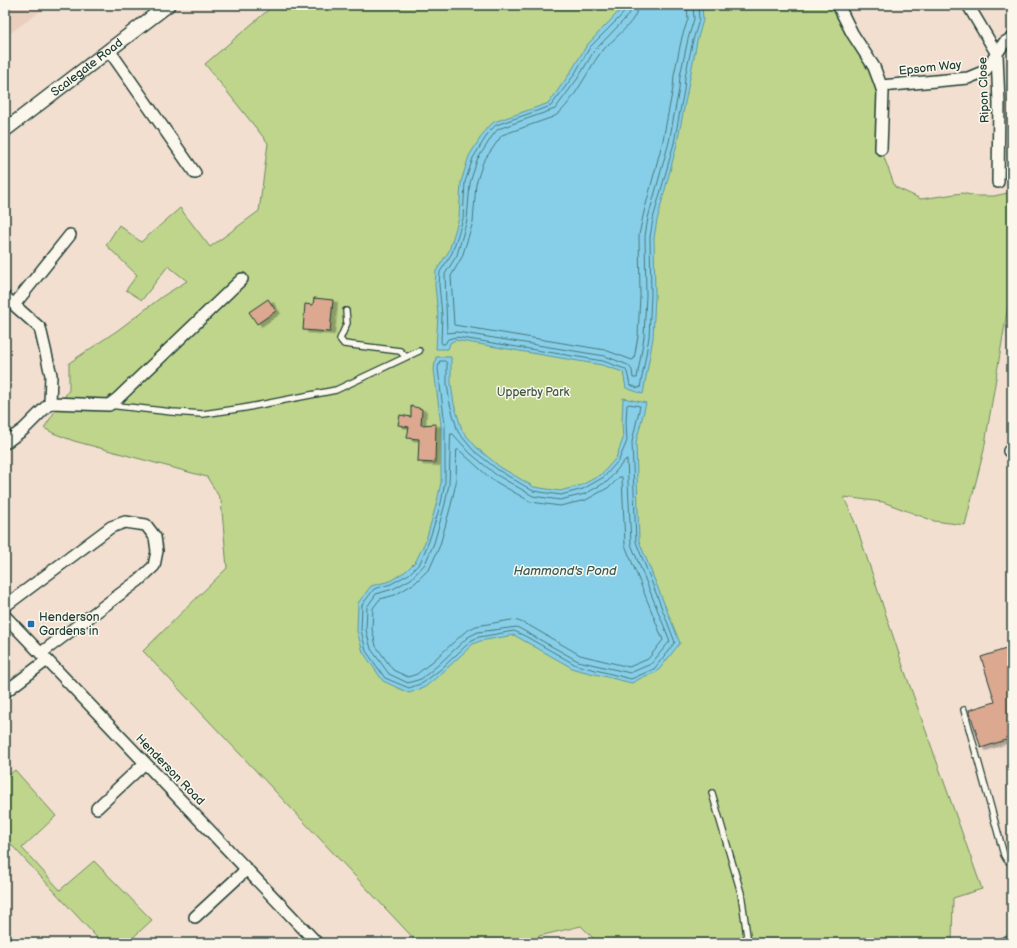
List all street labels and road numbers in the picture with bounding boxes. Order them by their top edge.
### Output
street label: Scalegate Road [48,35,126,100]
street label: Epsom Way [898,57,963,79]
street label: Ripon Close [975,57,993,123]
street label: Henderson Road [132,731,208,809]

